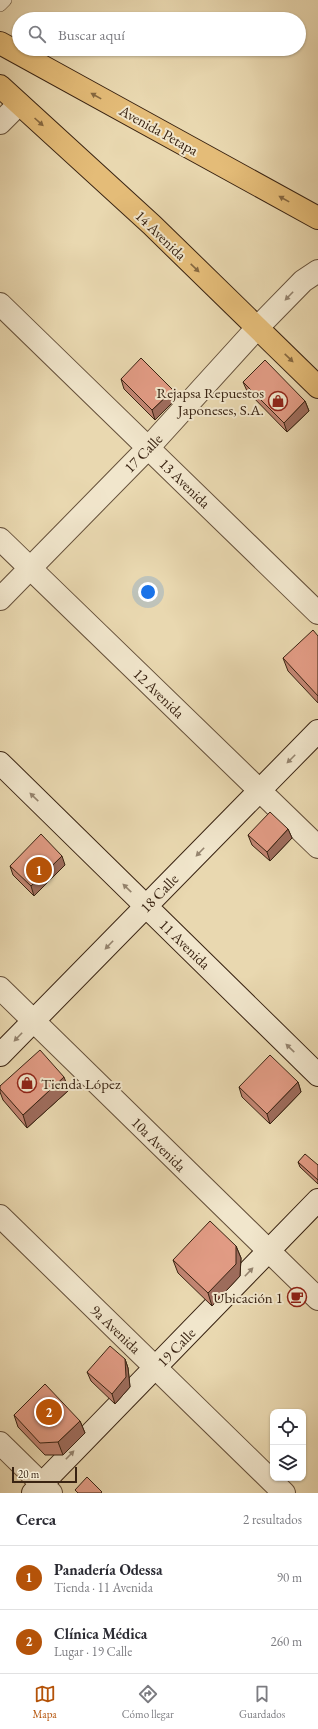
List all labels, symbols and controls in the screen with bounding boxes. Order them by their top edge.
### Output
search box [12,12,306,56]
icon: search [26,23,48,45]
text: Buscar aquí [58,25,125,44]
one-way arrow [91,92,102,99]
street label: Avenida Petapa [115,100,202,159]
one-way arrow [34,118,44,127]
one-way arrow [278,196,290,202]
street label: 14 Avenida [131,206,191,264]
one-way arrow [191,263,200,272]
one-way arrow [284,291,293,301]
one-way arrow [284,354,294,363]
place label: Rejapsa Repuestos Japoneses, S.A. [157,383,264,419]
shop icon: Rejapsa Repuestos Japoneses, S.A. [267,390,289,412]
street label: 17 Calle [120,429,166,477]
street label: 13 Avenida [155,454,215,512]
your location [138,582,158,602]
street label: 12 Avenida [129,664,189,722]
one-way arrow [286,754,296,764]
one-way arrow [29,792,39,802]
one-way arrow [195,847,205,857]
pin: 1 [26,855,52,885]
street label: 18 Calle [136,869,182,917]
one-way arrow [122,883,132,893]
street label: 11 Avenida [155,915,215,973]
one-way arrow [104,940,113,950]
one-way arrow [13,1032,22,1042]
one-way arrow [285,1043,295,1052]
shop icon: Tienda López [16,1072,38,1094]
place label: Tienda López [41,1074,121,1093]
street label: 10a Avenida [128,1113,190,1175]
one-way arrow [244,1267,254,1277]
cafe icon: Ubicación 1 [286,1286,308,1308]
place label: Ubicación 1 [213,1288,283,1307]
street label: 9a Avenida [87,1300,145,1358]
street label: 19 Calle [153,1323,199,1371]
pin: 2 [36,1397,62,1427]
map controls [270,1409,306,1481]
button: locate [270,1409,306,1445]
button: layers [270,1445,306,1481]
one-way arrow [65,1450,75,1460]
scale bar [12,1465,77,1484]
text: 20 m [18,1467,39,1481]
text: Cerca [16,1508,56,1530]
text: 2 resultados [243,1511,302,1528]
text: Panadería Odessa [54,1560,163,1579]
text: 1 [26,1569,32,1586]
text: 90 m [277,1569,302,1586]
text: Tienda · 11 Avenida [54,1579,153,1596]
text: Clínica Médica [54,1624,147,1643]
text: 2 [26,1633,32,1650]
text: 260 m [271,1633,302,1650]
text: Lugar · 19 Calle [54,1643,132,1660]
tab: Mapa [33,1683,57,1721]
tab: Cómo llegar [122,1683,174,1721]
tab: Guardados [239,1683,285,1721]

